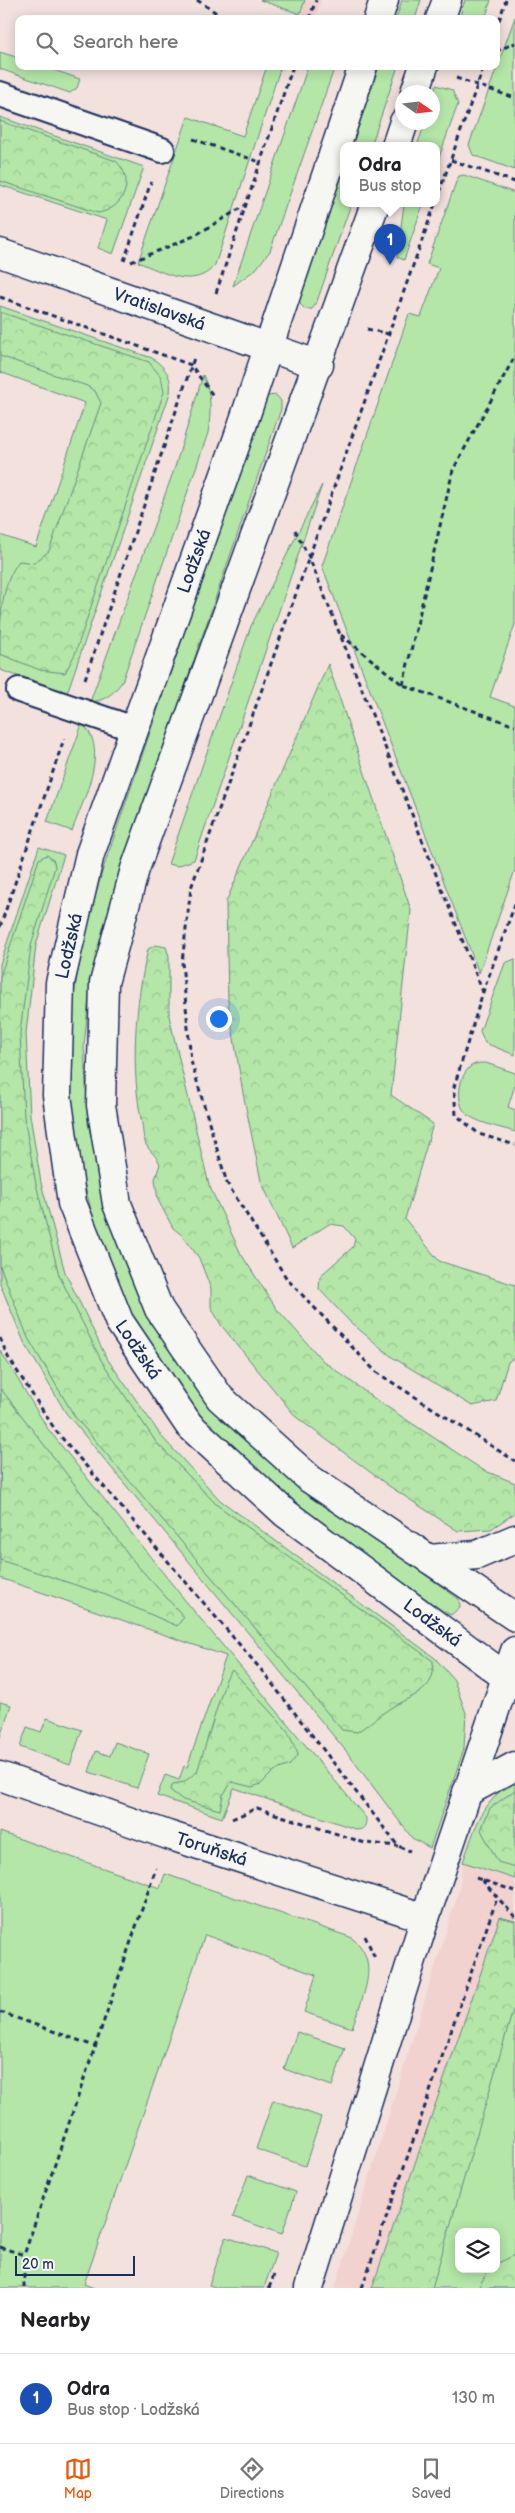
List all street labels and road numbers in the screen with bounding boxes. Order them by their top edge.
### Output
street label: Vratislavská [110,284,208,335]
street label: Lodžská [173,526,216,596]
street label: Lodžská [52,911,87,981]
street label: Lodžská [110,1316,165,1384]
street label: Lodžská [399,1595,465,1652]
street label: Toruňská [173,1828,250,1871]

